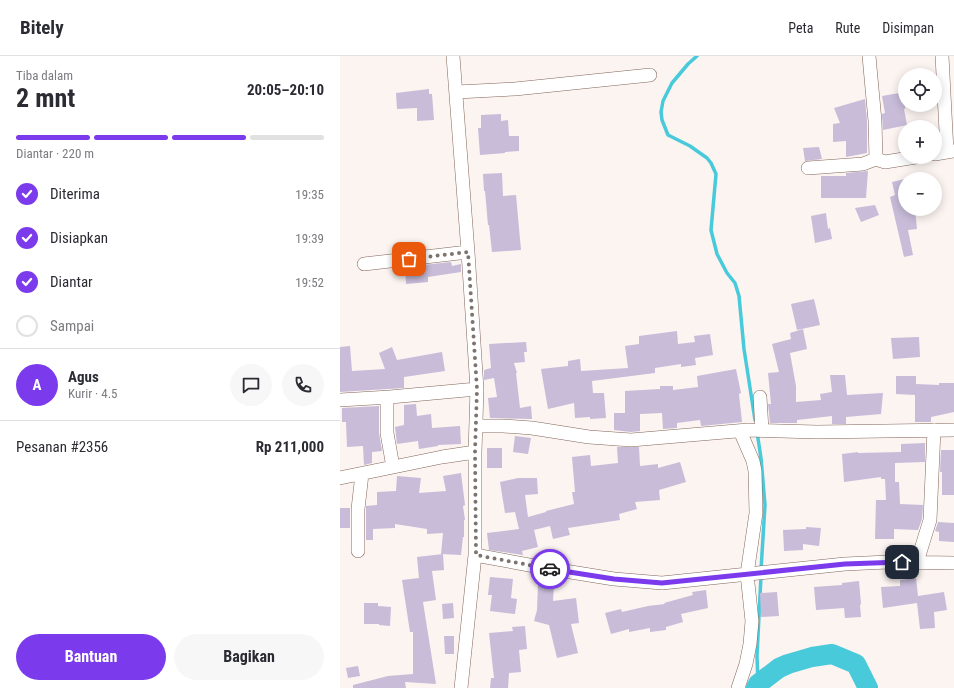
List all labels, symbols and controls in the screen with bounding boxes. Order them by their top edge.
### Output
text: Bitely [20,16,64,39]
text: Peta [788,20,813,36]
text: Rute [835,20,860,36]
text: Disimpan [882,20,934,36]
text: Tiba dalam [16,68,73,83]
map controls [898,68,942,216]
button: locate [898,68,942,112]
text: 20:05–20:10 [247,81,324,99]
text: 2 mnt [16,83,75,113]
button: + [898,120,942,164]
text: Diantar · 220 m [16,146,94,161]
button: − [898,172,942,216]
icon: check [16,183,38,205]
text: Diterima [50,185,100,203]
text: 19:35 [295,187,324,202]
icon: check [16,227,38,249]
text: Disiapkan [50,229,108,247]
text: 19:39 [295,231,324,246]
pin [392,242,426,276]
icon: bag [398,248,420,270]
icon: check [16,271,38,293]
text: Diantar [50,273,93,291]
text: 19:52 [295,275,324,290]
text: Sampai [50,317,94,335]
button: chat [230,364,272,406]
button: phone [282,364,324,406]
text: Agus [68,368,99,386]
text: A [33,376,41,394]
text: Kurir · 4.5 [68,386,118,401]
text: Pesanan #2356 [16,438,108,456]
text: Rp 211,000 [256,438,324,456]
pin [885,545,919,579]
courier [530,549,570,589]
icon: home [891,551,913,573]
icon: car [539,558,561,580]
button: Bantuan [16,634,166,680]
button: Bagikan [174,634,324,680]

